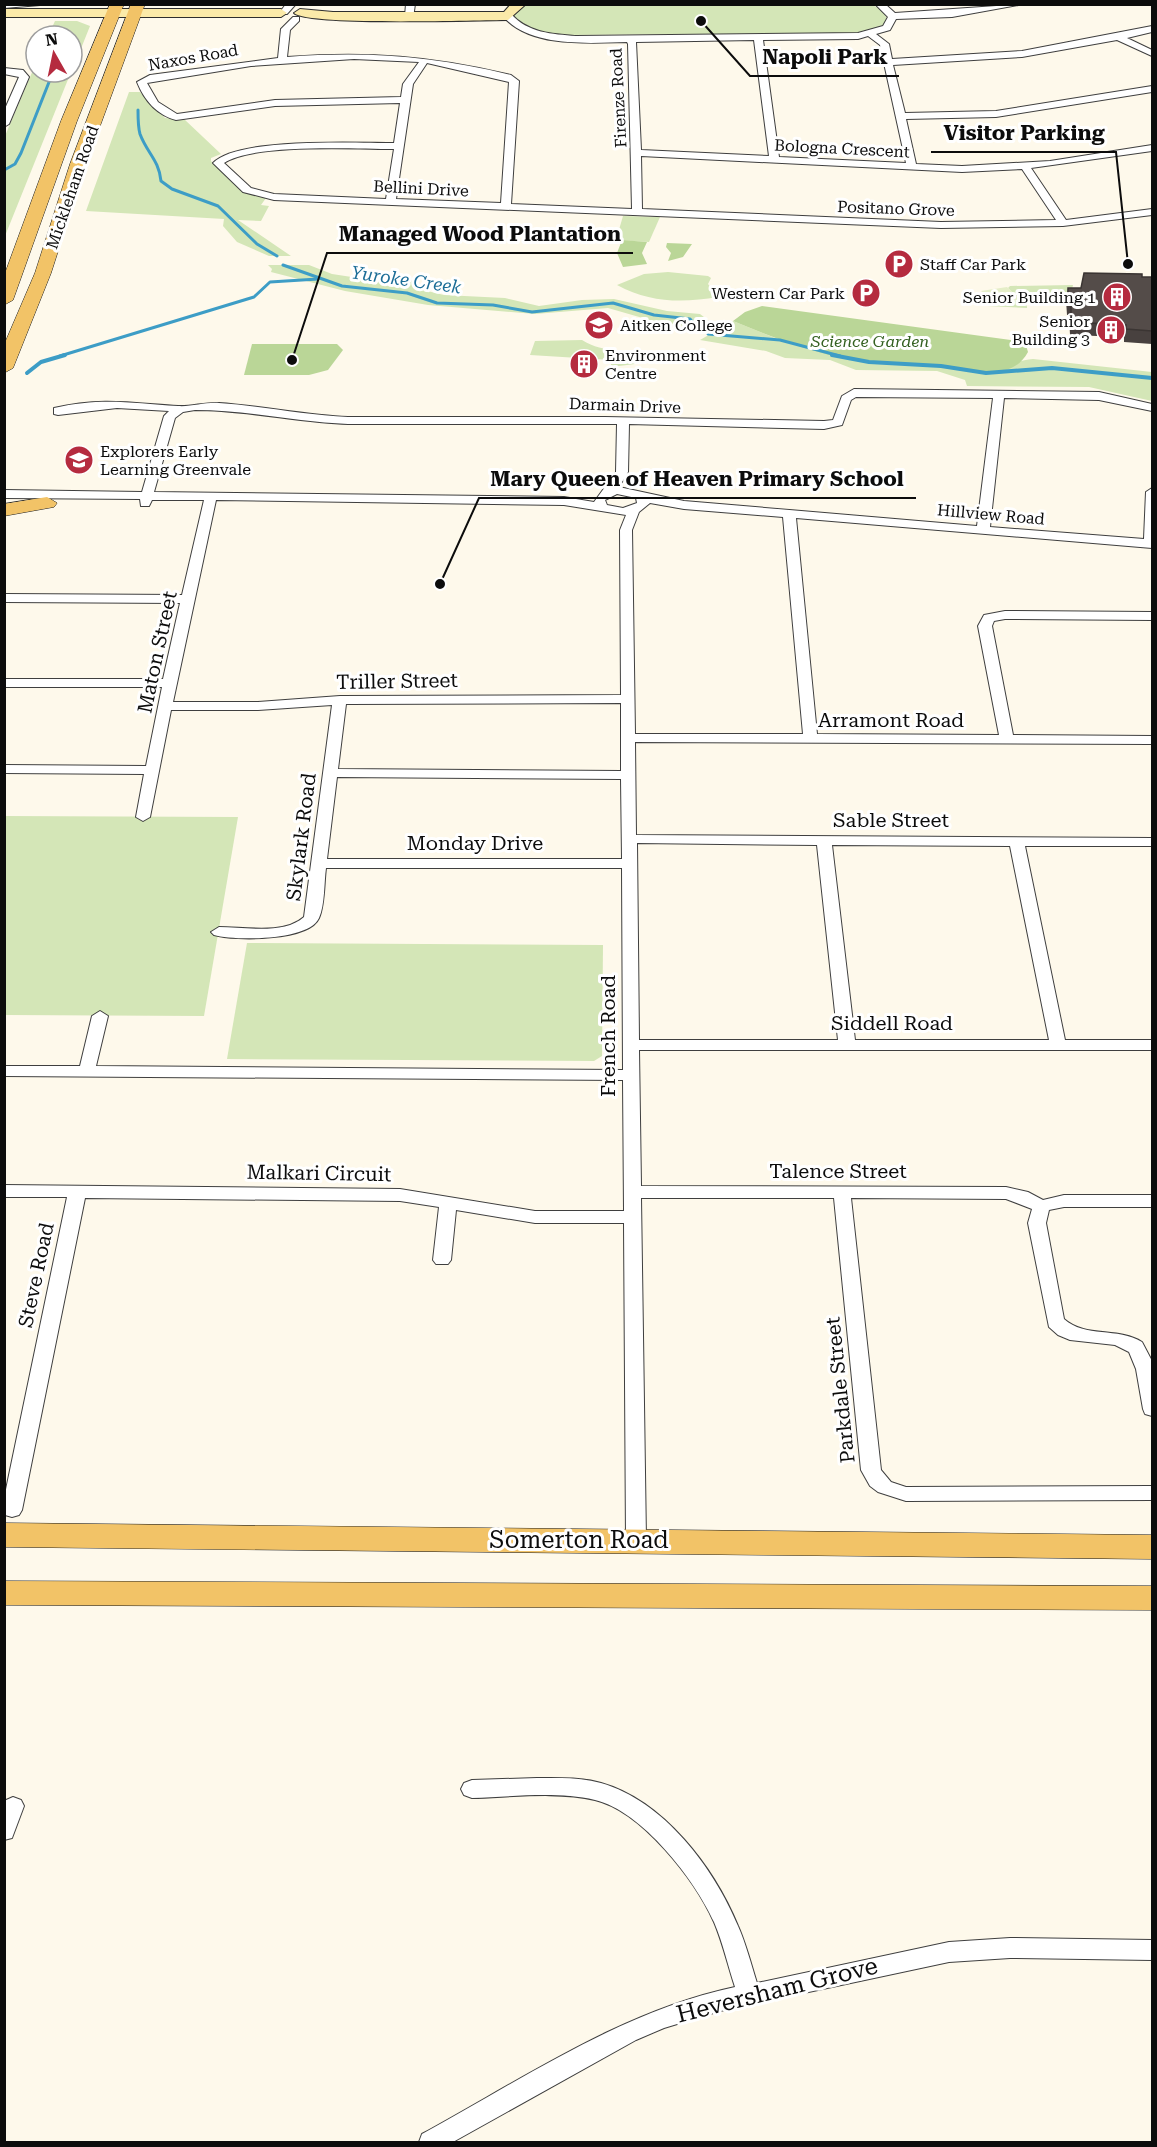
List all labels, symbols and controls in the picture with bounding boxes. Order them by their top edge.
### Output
north arrow [24,24,84,84]
text: N [44,29,59,50]
callout: Napoli Park [750,37,899,76]
street label: Naxos Road [147,40,240,75]
text: Napoli Park [762,45,888,69]
street label: Firenze Road [606,48,631,148]
callout: Visitor Parking [931,113,1116,152]
text: Visitor Parking [943,121,1105,145]
street label: Mickleham Road [42,123,103,252]
street label: Bologna Crescent [774,135,910,162]
street label: Bellini Drive [373,177,469,201]
street label: Positano Grove [837,197,955,220]
callout: Managed Wood Plantation [327,214,633,253]
text: Managed Wood Plantation [339,222,621,246]
parking icon: Staff Car Park [883,248,915,280]
place label: Staff Car Park [920,255,1026,274]
water label: Yuroke Creek [350,261,463,298]
parking icon: Western Car Park [850,277,882,309]
building icon: Senior Building 1 [1101,281,1133,313]
place label: Western Car Park [711,284,845,303]
place label: Senior Building 1 [963,288,1096,307]
school or university icon: Aitken College [583,309,615,341]
place label: Senior Building 3 [1012,312,1090,349]
building icon: Senior Building 3 [1095,314,1127,346]
place label: Aitken College [620,316,733,335]
park label: Science Garden [810,332,929,351]
place label: Environment Centre [605,346,706,383]
building icon: Environment Centre [568,348,600,380]
street label: Darmain Drive [569,394,682,417]
place label: Explorers Early Learning Greenvale [100,442,251,479]
school or university icon: Explorers Early Learning Greenvale [63,444,95,476]
callout: Mary Queen of Heaven Primary School [479,459,916,498]
text: Mary Queen of Heaven Primary School [490,467,904,491]
street label: Hillview Road [936,500,1046,529]
street label: Maton Street [132,588,182,715]
street label: Triller Street [336,668,459,694]
street label: Arramont Road [818,708,964,732]
street label: Skylark Road [281,771,321,902]
street label: Sable Street [833,808,949,832]
street label: Monday Drive [407,831,543,855]
street label: French Road [596,975,620,1097]
street label: Siddell Road [831,1011,953,1035]
street label: Talence Street [769,1159,907,1183]
street label: Malkari Circuit [246,1160,392,1186]
street label: Steve Road [13,1220,59,1330]
street label: Parkdale Street [820,1315,860,1464]
street label: Somerton Road [489,1526,669,1554]
street label: Heversham Grove [674,1951,880,2029]

